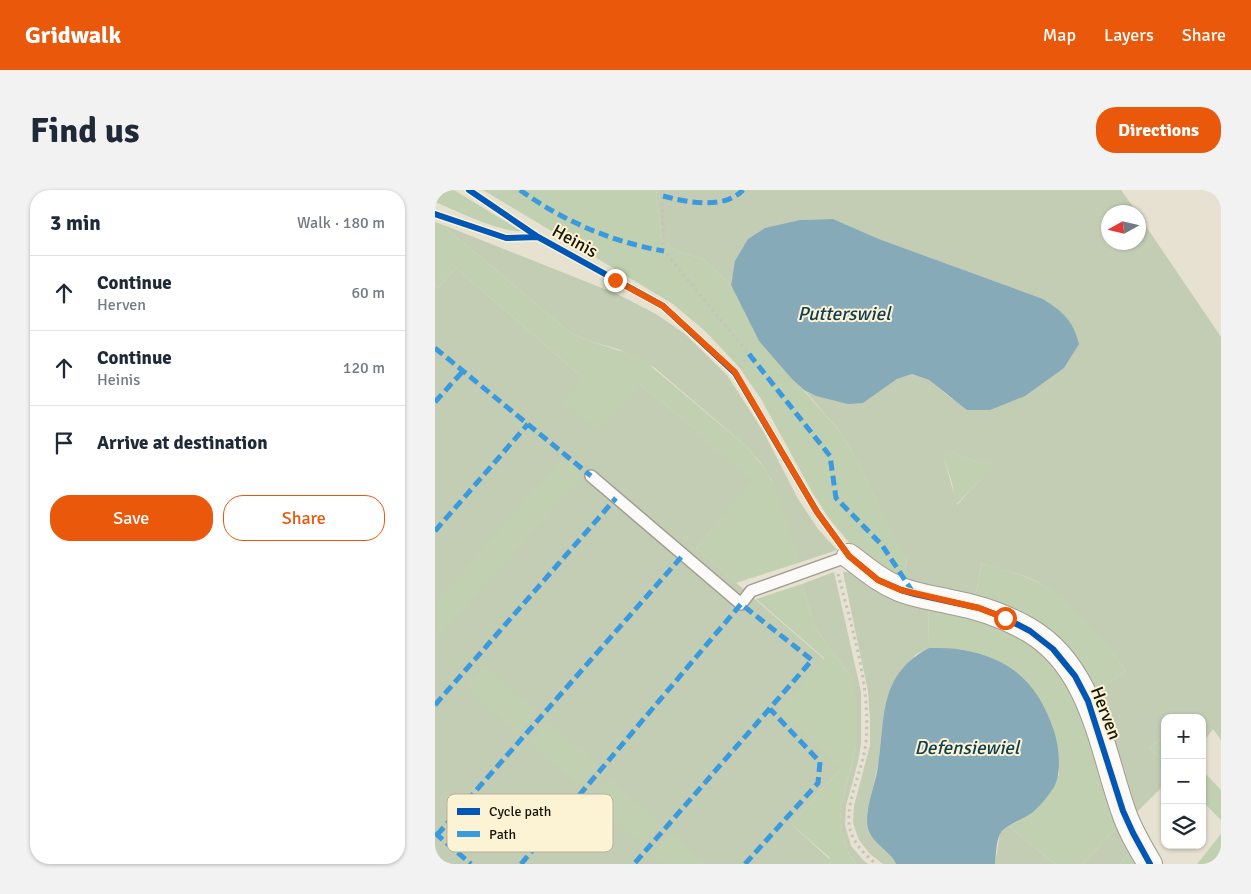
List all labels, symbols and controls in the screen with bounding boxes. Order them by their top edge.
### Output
text: Gridwalk [25,20,121,50]
text: Map [1043,24,1076,46]
text: Layers [1104,24,1154,46]
text: Share [1182,24,1226,46]
button: Directions [1096,107,1221,153]
text: Find us [30,109,140,152]
north arrow [1101,205,1146,250]
text: 3 min [50,210,101,236]
text: Walk · 180 m [297,213,385,233]
street label: Heinis [548,220,602,262]
route end [604,269,627,292]
text: Continue [97,271,172,295]
icon: ahead [50,279,78,307]
text: 60 m [351,283,385,303]
text: Herven [97,295,146,315]
water label: Putterswiel [797,302,892,326]
text: Continue [97,346,172,370]
icon: ahead [50,354,78,382]
text: 120 m [343,358,385,378]
text: Heinis [97,370,140,390]
icon: arrive [50,429,78,457]
text: Arrive at destination [97,431,268,455]
button: Save [50,495,213,541]
button: Share [223,495,385,541]
route start [994,607,1017,630]
street label: Herven [1086,683,1126,743]
map controls [1161,714,1206,849]
button: + [1161,714,1206,759]
water label: Defensiewiel [915,736,1021,760]
button: − [1161,759,1206,804]
legend [447,794,613,852]
text: Cycle path [489,803,551,820]
button: layers [1161,804,1206,849]
text: Path [489,826,516,843]

